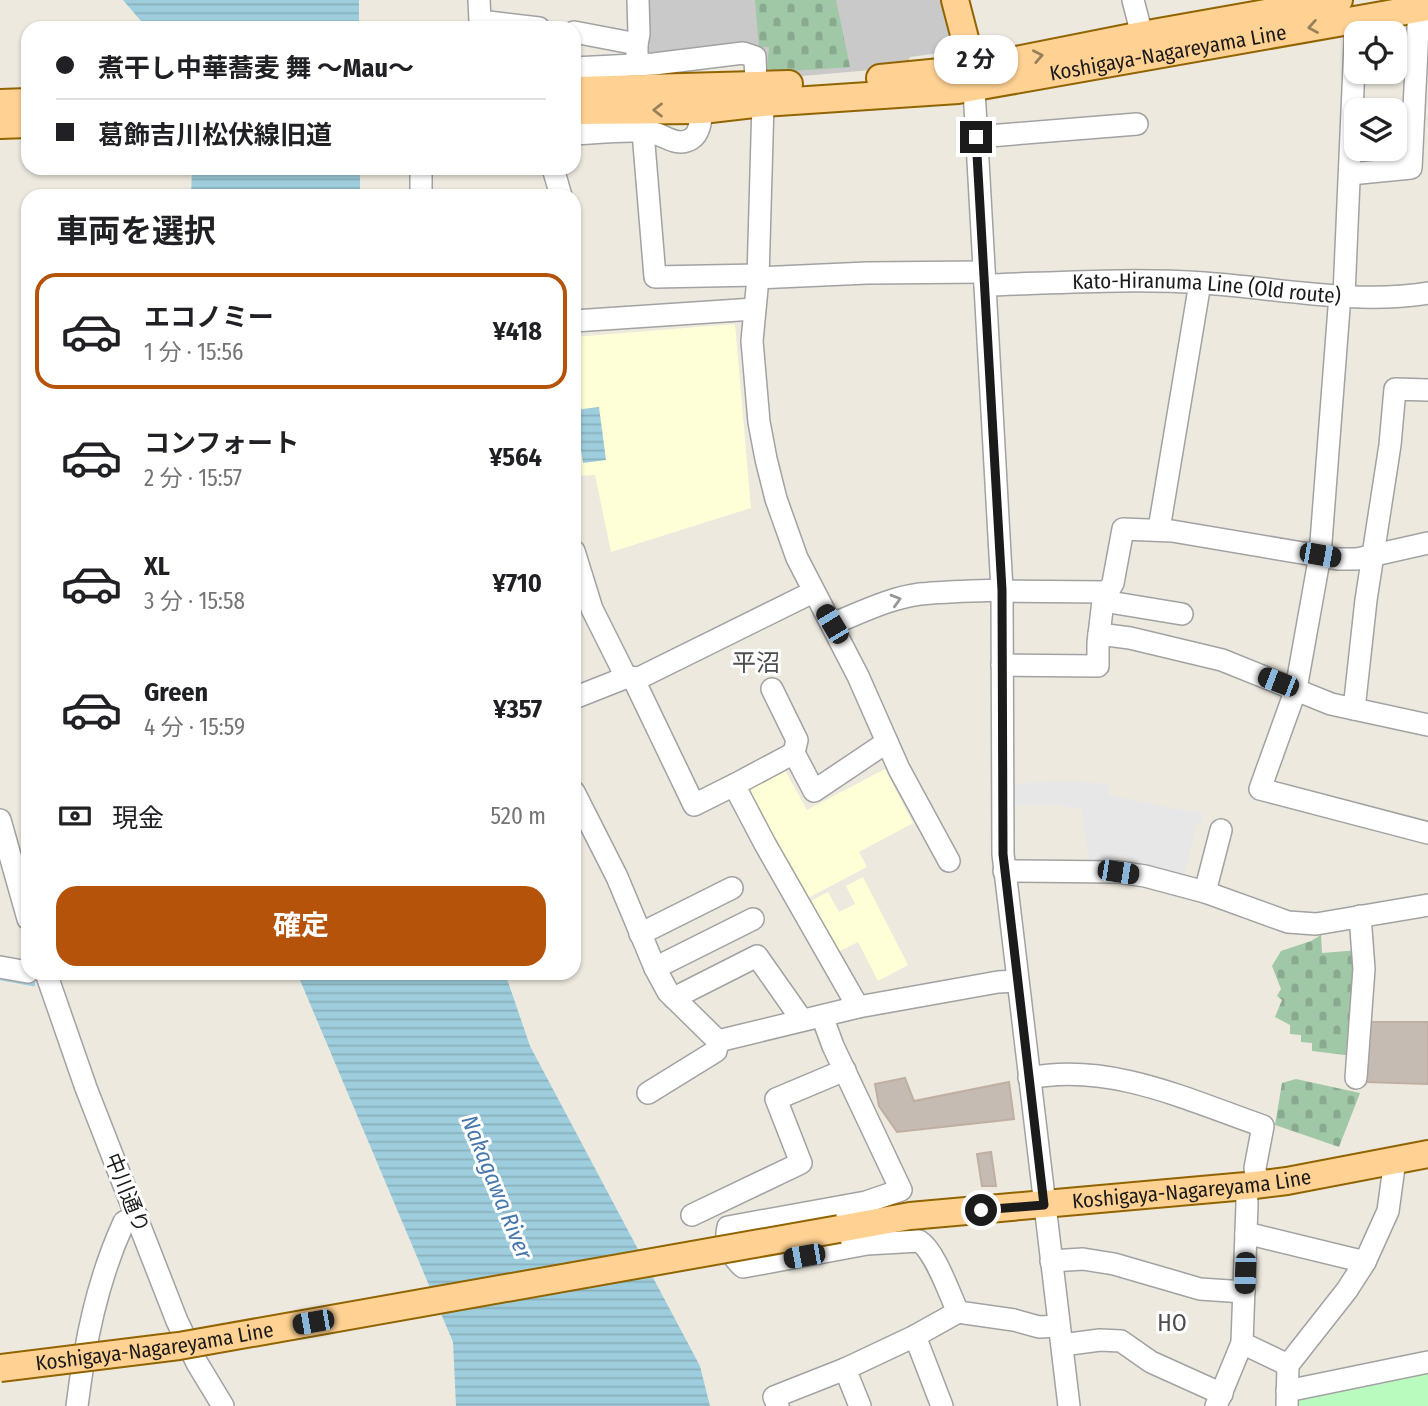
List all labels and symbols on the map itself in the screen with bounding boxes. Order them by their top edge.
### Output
street label: Koshigaya-Nagareyama Line [1047,19,1288,87]
one-way arrow [1307,19,1319,34]
callout: 2 分 [934,36,1018,85]
one-way arrow [1032,50,1044,65]
one-way arrow [652,102,662,118]
route end [960,121,992,153]
street label: Kato-Hiranuma Line (Old route) [1072,268,1342,309]
car [1298,541,1343,569]
one-way arrow [890,594,902,608]
car [813,601,852,647]
district label: 平沼 [732,649,780,677]
car [1255,665,1302,699]
car [1096,858,1141,886]
water label: Nakagawa River [455,1111,539,1264]
street label: 中川通り [99,1149,155,1237]
street label: Koshigaya-Nagareyama Line [1071,1164,1313,1214]
route start [965,1194,997,1226]
car [782,1242,827,1270]
car [1234,1252,1257,1294]
car [291,1308,336,1336]
district label: HO [1157,1309,1187,1337]
street label: Koshigaya-Nagareyama Line [34,1316,276,1377]

